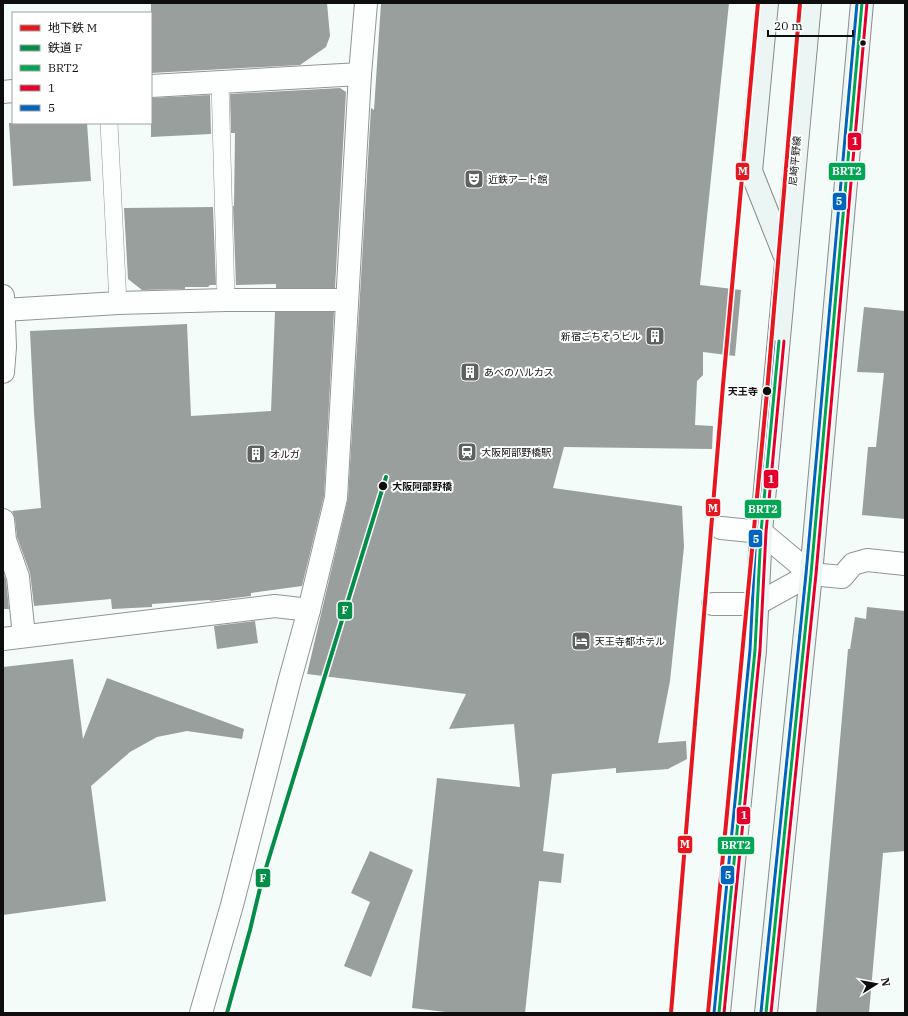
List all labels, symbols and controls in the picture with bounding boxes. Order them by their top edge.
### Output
legend [12,12,152,124]
scale bar [768,12,853,38]
text: 20 m [774,18,803,33]
text: 地下鉄 M [48,20,97,35]
unlabelled marker [858,38,868,48]
text: 鉄道 F [48,40,82,55]
text: BRT2 [48,60,79,75]
text: 1 [48,80,55,95]
text: 5 [48,100,55,115]
line badge: 1 [847,132,862,151]
text: 1 [852,134,859,148]
street label: 尼崎平野線 [786,136,804,186]
line badge: M [735,162,750,181]
line badge: BRT2 [828,162,866,181]
text: M [738,164,748,178]
text: BRT2 [832,164,862,178]
theatre icon: 近鉄アート館 [463,168,485,190]
place label: 近鉄アート館 [488,173,547,186]
line badge: 5 [832,192,847,211]
text: 5 [836,194,842,208]
building icon: 新宿ごちそうビル [644,325,666,347]
place label: 新宿ごちそうビル [561,330,641,343]
building icon: あべのハルカス [459,361,481,383]
place label: あべのハルカス [484,366,554,379]
place label: 天王寺 [728,385,758,398]
marker: 天王寺 [761,385,773,397]
station icon: 大阪阿部野橋駅 [456,441,478,463]
building icon: オルガ [245,443,267,465]
place label: 大阪阿部野橋駅 [481,446,552,459]
place label: オルガ [270,448,300,461]
line badge: 1 [763,469,779,489]
text: 1 [768,472,775,486]
marker: 大阪阿部野橋 [377,480,389,492]
place label: 大阪阿部野橋 [392,480,452,493]
line badge: M [705,498,721,517]
line badge: BRT2 [744,499,782,519]
text: M [708,501,718,515]
text: BRT2 [748,502,778,516]
line badge: 5 [748,529,763,548]
text: 5 [753,532,759,546]
line badge: F [337,601,353,620]
text: F [341,603,349,617]
hotel icon: 天王寺都ホテル [570,630,592,652]
place label: 天王寺都ホテル [595,635,665,648]
line badge: 1 [736,806,751,825]
text: 1 [741,808,748,822]
line badge: M [677,835,693,854]
line badge: BRT2 [717,836,755,855]
text: M [680,837,690,851]
text: BRT2 [721,838,751,852]
line badge: 5 [720,865,735,885]
line badge: F [255,868,271,888]
text: 5 [725,868,731,882]
text: F [259,871,267,885]
north arrow [856,964,896,1004]
text: N [878,976,894,988]

